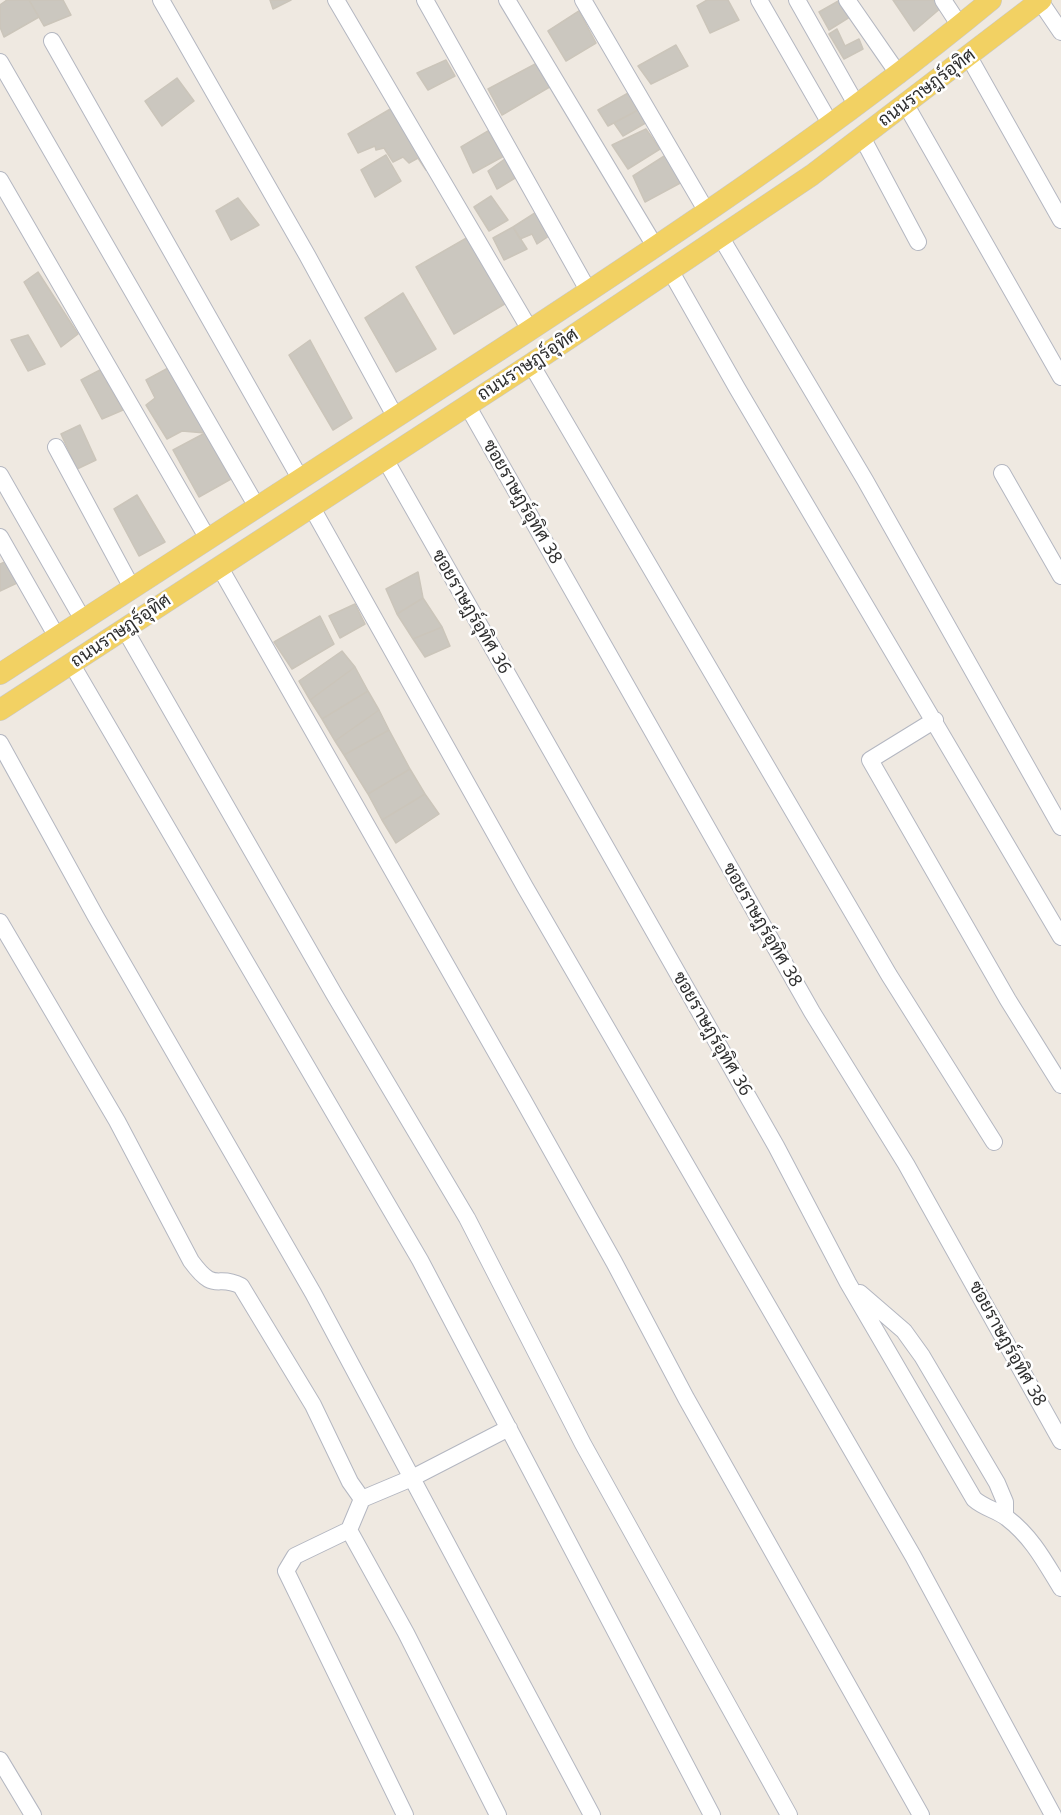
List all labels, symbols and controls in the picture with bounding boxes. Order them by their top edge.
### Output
street label: ถนนราษฎร์อุทิศ [874,44,980,132]
street label: ถนนราษฎร์อุทิศ [473,324,583,406]
street label: ซอยราษฎร์อุทิศ 38 [478,436,566,568]
street label: ซอยราษฎร์อุทิศ 36 [427,546,515,678]
street label: ถนนราษฎร์อุทิศ [67,590,175,672]
street label: ซอยราษฎร์อุทิศ 38 [718,859,806,991]
street label: ซอยราษฎร์อุทิศ 36 [668,968,756,1100]
street label: ซอยราษฎร์อุทิศ 38 [964,1278,1050,1410]

